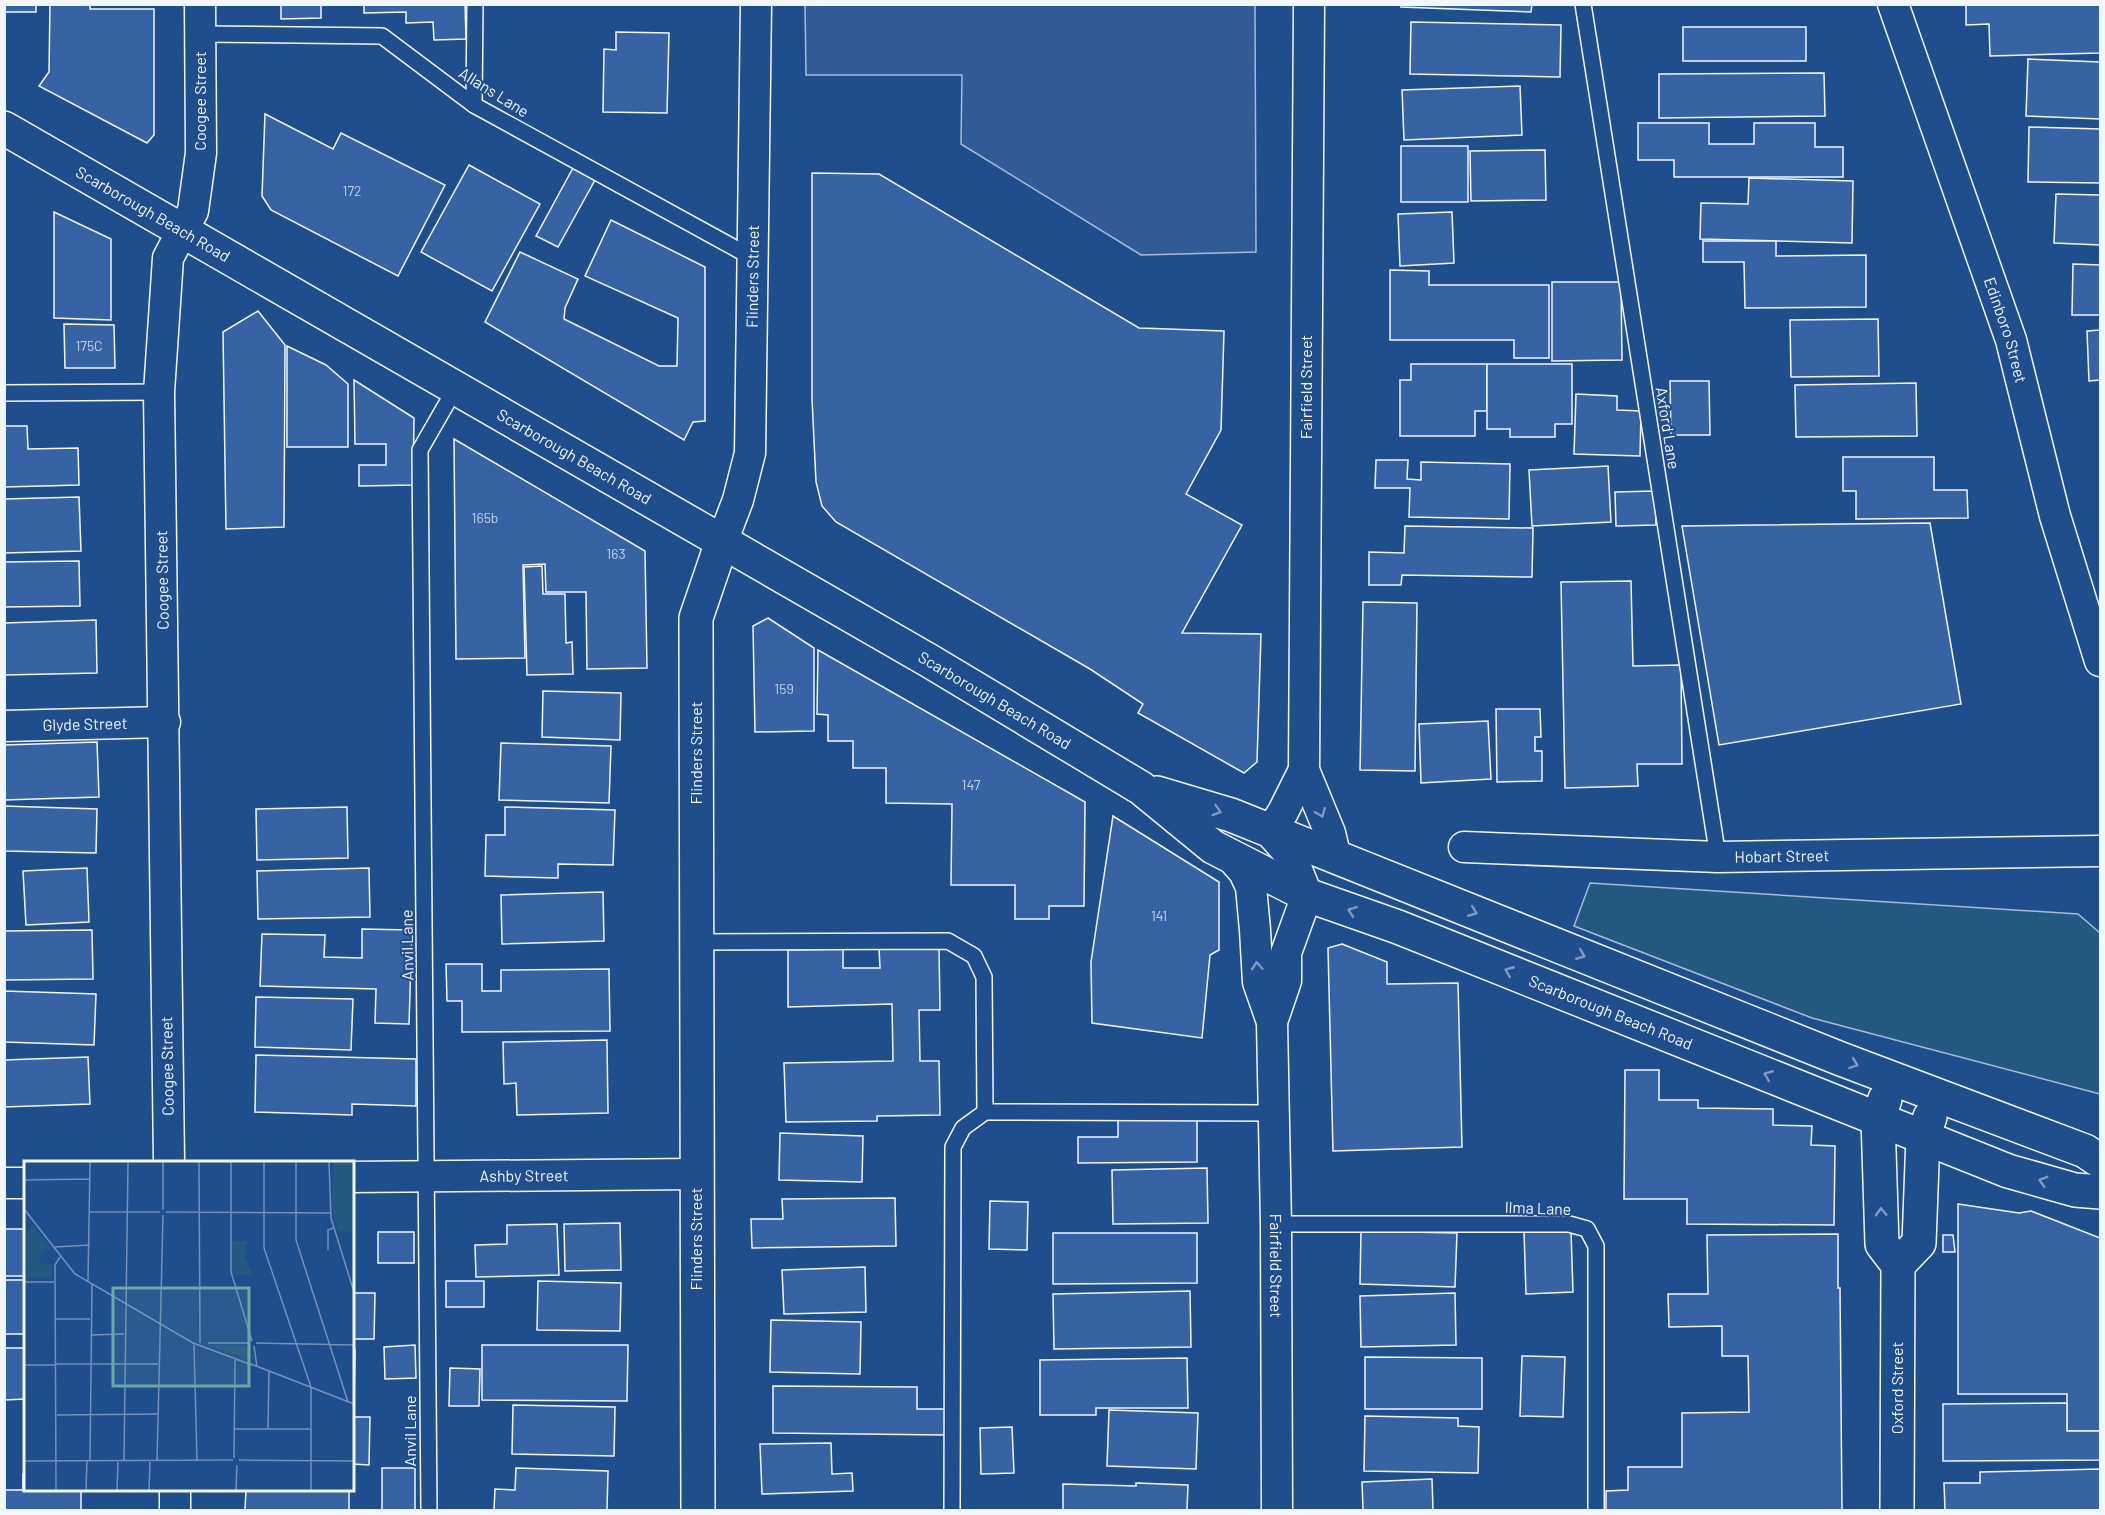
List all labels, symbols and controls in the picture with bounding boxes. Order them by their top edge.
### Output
street label: Coogee Street [190,51,209,151]
street label: Allans Lane [456,63,533,121]
street label: Scarborough Beach Road [73,162,234,265]
house number: 172 [342,182,362,199]
street label: Flinders Street [742,225,762,328]
street label: Edinboro Street [1981,274,2031,385]
street label: Fairfield Street [1296,335,1315,439]
house number: 175C [75,337,103,354]
street label: Axford Lane [1653,385,1684,470]
street label: Scarborough Beach Road [494,404,655,508]
house number: 165b [472,509,498,526]
street label: Coogee Street [151,530,172,630]
house number: 163 [606,545,626,562]
street label: Scarborough Beach Road [915,647,1075,753]
house number: 159 [774,680,794,697]
street label: Flinders Street [686,702,705,804]
street label: Glyde Street [42,713,128,734]
house number: 147 [962,776,981,793]
one-way arrow [1211,804,1222,816]
one-way arrow [1314,807,1327,818]
street label: Hobart Street [1734,845,1829,866]
one-way arrow [1348,905,1358,918]
one-way arrow [1466,905,1477,917]
house number: 141 [1151,907,1167,924]
street label: Anvil Lane [396,909,417,981]
one-way arrow [1575,948,1586,960]
one-way arrow [1251,962,1264,971]
one-way arrow [1504,966,1515,978]
street label: Scarborough Beach Road [1526,970,1696,1053]
street label: Coogee Street [156,1016,177,1116]
one-way arrow [1848,1057,1859,1069]
one-way arrow [1763,1070,1774,1082]
inset map [24,1161,354,1491]
street label: Ashby Street [479,1165,569,1185]
one-way arrow [2038,1176,2049,1188]
street label: Flinders Street [686,1188,705,1290]
street label: Ilma Lane [1504,1197,1572,1218]
one-way arrow [1875,1208,1887,1217]
street label: Fairfield Street [1267,1214,1286,1318]
street label: Oxford Street [1887,1342,1906,1434]
street label: Anvil Lane [400,1395,419,1467]

